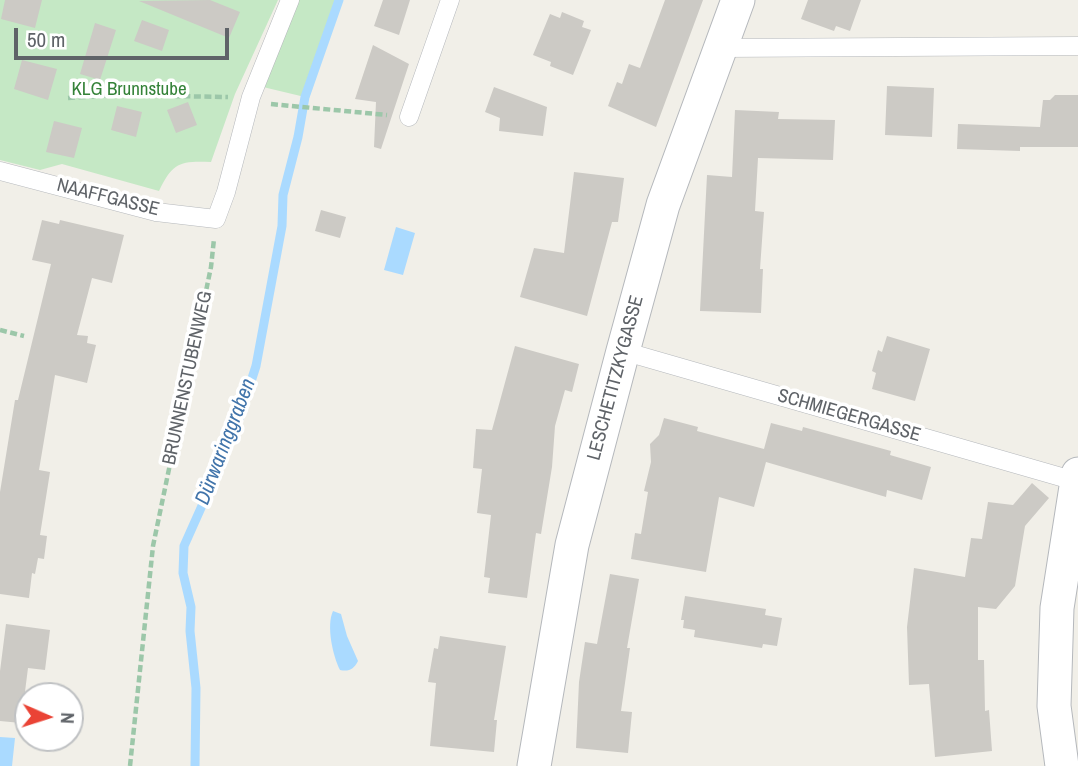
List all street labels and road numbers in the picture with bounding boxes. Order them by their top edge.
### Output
street label: NAAFFGASSE [54,174,162,222]
street label: BRUNNENSTUBENWEG [158,289,218,467]
street label: LESCHETITZKYGASSE [583,293,649,463]
street label: SCHMIEGERGASSE [775,385,923,447]

